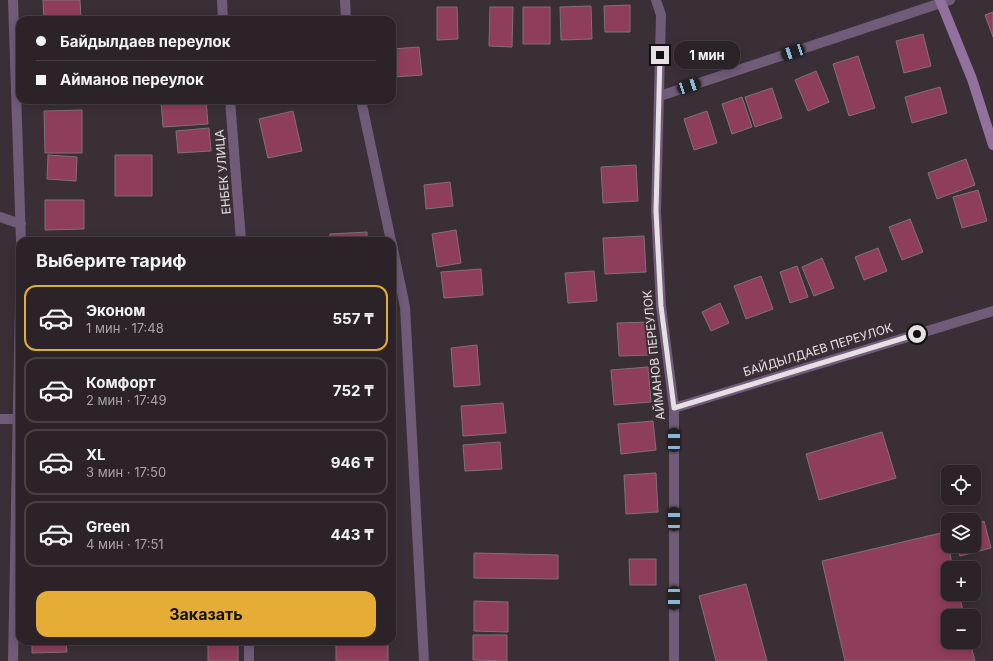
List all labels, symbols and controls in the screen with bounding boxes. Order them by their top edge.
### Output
text: Байдылдаев переулок [60,32,230,51]
callout: 1 мин [674,41,740,69]
car [780,43,806,61]
route end [651,46,669,64]
text: 1 мин [689,47,725,63]
text: Айманов переулок [60,70,204,89]
car [676,77,702,95]
street label: ЕНБЕК УЛИЦА [211,129,234,215]
text: Выберите тариф [36,250,187,271]
street label: АЙМАНОВ ПЕРЕУЛОК [639,289,668,421]
icon: car [38,300,74,336]
text: Эконом [86,301,145,320]
text: 557 ₸ [333,309,374,328]
text: 1 мин · 17:48 [86,320,164,336]
street label: БАЙДЫЛДАЕВ ПЕРЕУЛОК [741,320,895,379]
route start [908,325,926,343]
icon: car [38,372,74,408]
text: Комфорт [86,373,156,392]
text: 752 ₸ [333,381,374,400]
text: 2 мин · 17:49 [86,392,166,408]
car [668,428,680,452]
icon: car [38,444,74,480]
text: XL [86,445,106,464]
text: 946 ₸ [331,453,374,472]
text: 3 мин · 17:50 [86,464,166,480]
map controls [941,465,981,649]
button: locate [941,465,981,505]
car [668,507,680,531]
button: layers [941,513,981,553]
icon: car [38,516,74,552]
text: Green [86,517,130,536]
text: 443 ₸ [330,525,374,544]
text: 4 мин · 17:51 [86,536,164,552]
button: + [941,561,981,601]
car [668,586,680,610]
button: Заказать [36,591,376,637]
button: − [941,609,981,649]

